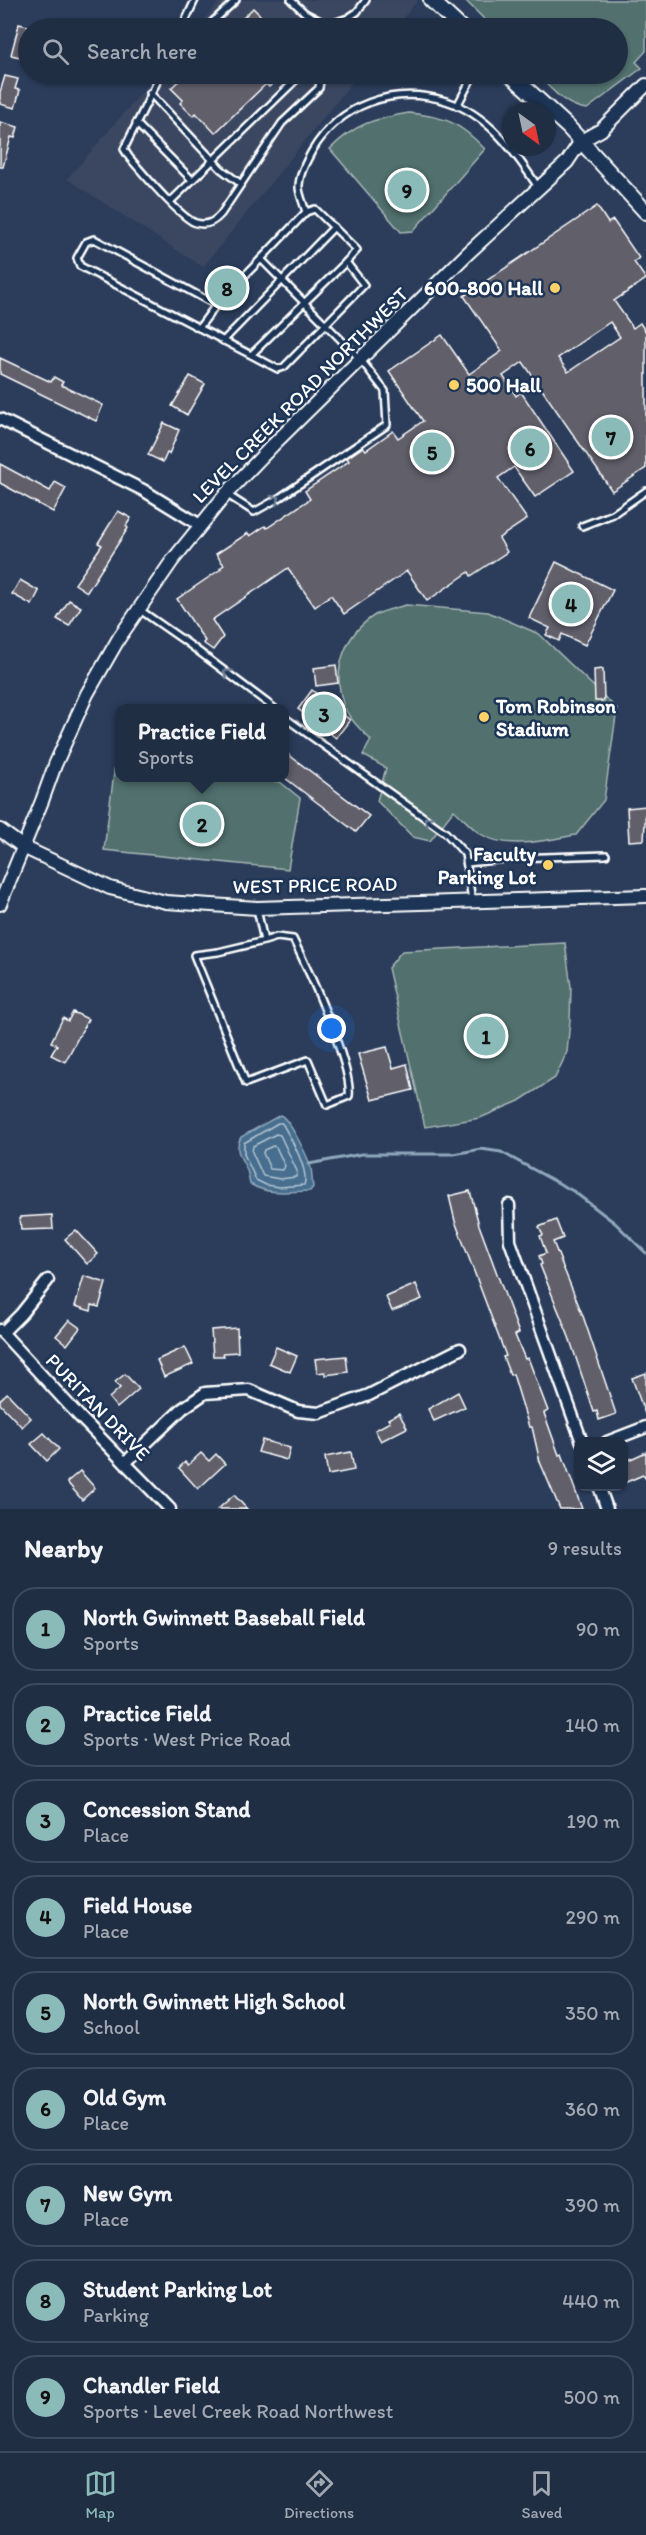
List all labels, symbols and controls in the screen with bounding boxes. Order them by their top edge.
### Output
search box [18,18,628,84]
icon: search [39,35,72,68]
text: Search here [87,38,197,65]
north arrow [502,102,556,156]
pin: 9 [388,168,426,213]
pin: 8 [208,266,246,310]
place label: 600-800 Hall [424,276,543,300]
marker: 600-800 Hall [548,281,562,295]
street label: LEVEL CREEK ROAD NORTHWEST [187,282,413,508]
place label: 500 Hall [466,373,542,397]
marker: 500 Hall [447,378,461,392]
pin: 7 [592,414,630,460]
pin: 6 [510,426,550,470]
pin: 5 [412,430,452,474]
one-way arrow [270,495,280,506]
pin: 4 [552,582,590,626]
one-way arrow [223,669,234,680]
pin: 3 [304,692,344,736]
place label: Tom Robinson Stadium [495,694,616,741]
popup [115,704,289,782]
marker: Tom Robinson Stadium [477,710,491,724]
text: Practice Field [138,718,266,745]
text: Sports [138,745,194,769]
pin: 2 [182,802,222,846]
one-way arrow [423,816,434,827]
place label: Faculty Parking Lot [438,842,537,890]
marker: Faculty Parking Lot [541,858,555,872]
street label: WEST PRICE ROAD [232,872,398,898]
your location [317,1014,346,1043]
pin: 1 [466,1014,506,1058]
street label: PURITAN DRIVE [41,1348,155,1466]
map controls [574,1437,628,1491]
button: layers [574,1437,628,1491]
text: Nearby [24,1532,103,1564]
text: 9 results [548,1536,622,1560]
text: North Gwinnett Baseball Field [83,1604,365,1631]
text: 1 [41,1617,50,1641]
text: 90 m [576,1617,620,1641]
text: Sports [83,1631,139,1655]
text: Practice Field [83,1700,211,1727]
text: 2 [40,1713,51,1737]
text: 140 m [565,1713,620,1737]
text: Sports · West Price Road [83,1727,291,1751]
text: Concession Stand [83,1796,250,1823]
text: 3 [40,1809,51,1833]
text: 190 m [567,1809,620,1833]
text: Place [83,1823,129,1847]
text: Field House [83,1892,192,1919]
text: 4 [39,1905,52,1929]
text: 290 m [565,1905,620,1929]
text: Place [83,1919,129,1943]
text: North Gwinnett High School [83,1988,345,2015]
text: 5 [40,2001,51,2025]
text: 350 m [565,2001,620,2025]
text: School [83,2015,140,2039]
text: Old Gym [83,2084,166,2111]
text: 6 [40,2097,51,2121]
text: 360 m [565,2097,620,2121]
text: Place [83,2111,129,2135]
text: New Gym [83,2180,172,2207]
text: 7 [41,2193,50,2217]
text: 390 m [565,2193,620,2217]
text: Place [83,2207,129,2231]
text: Student Parking Lot [83,2276,272,2303]
text: 8 [40,2289,51,2313]
text: 440 m [562,2289,620,2313]
text: Parking [83,2303,149,2327]
text: Chandler Field [83,2372,220,2399]
text: 9 [40,2385,51,2409]
text: 500 m [564,2385,620,2409]
text: Sports · Level Creek Road Northwest [83,2399,393,2423]
tab: Map [84,2467,117,2522]
tab: Directions [284,2467,354,2522]
tab: Saved [522,2467,562,2522]

